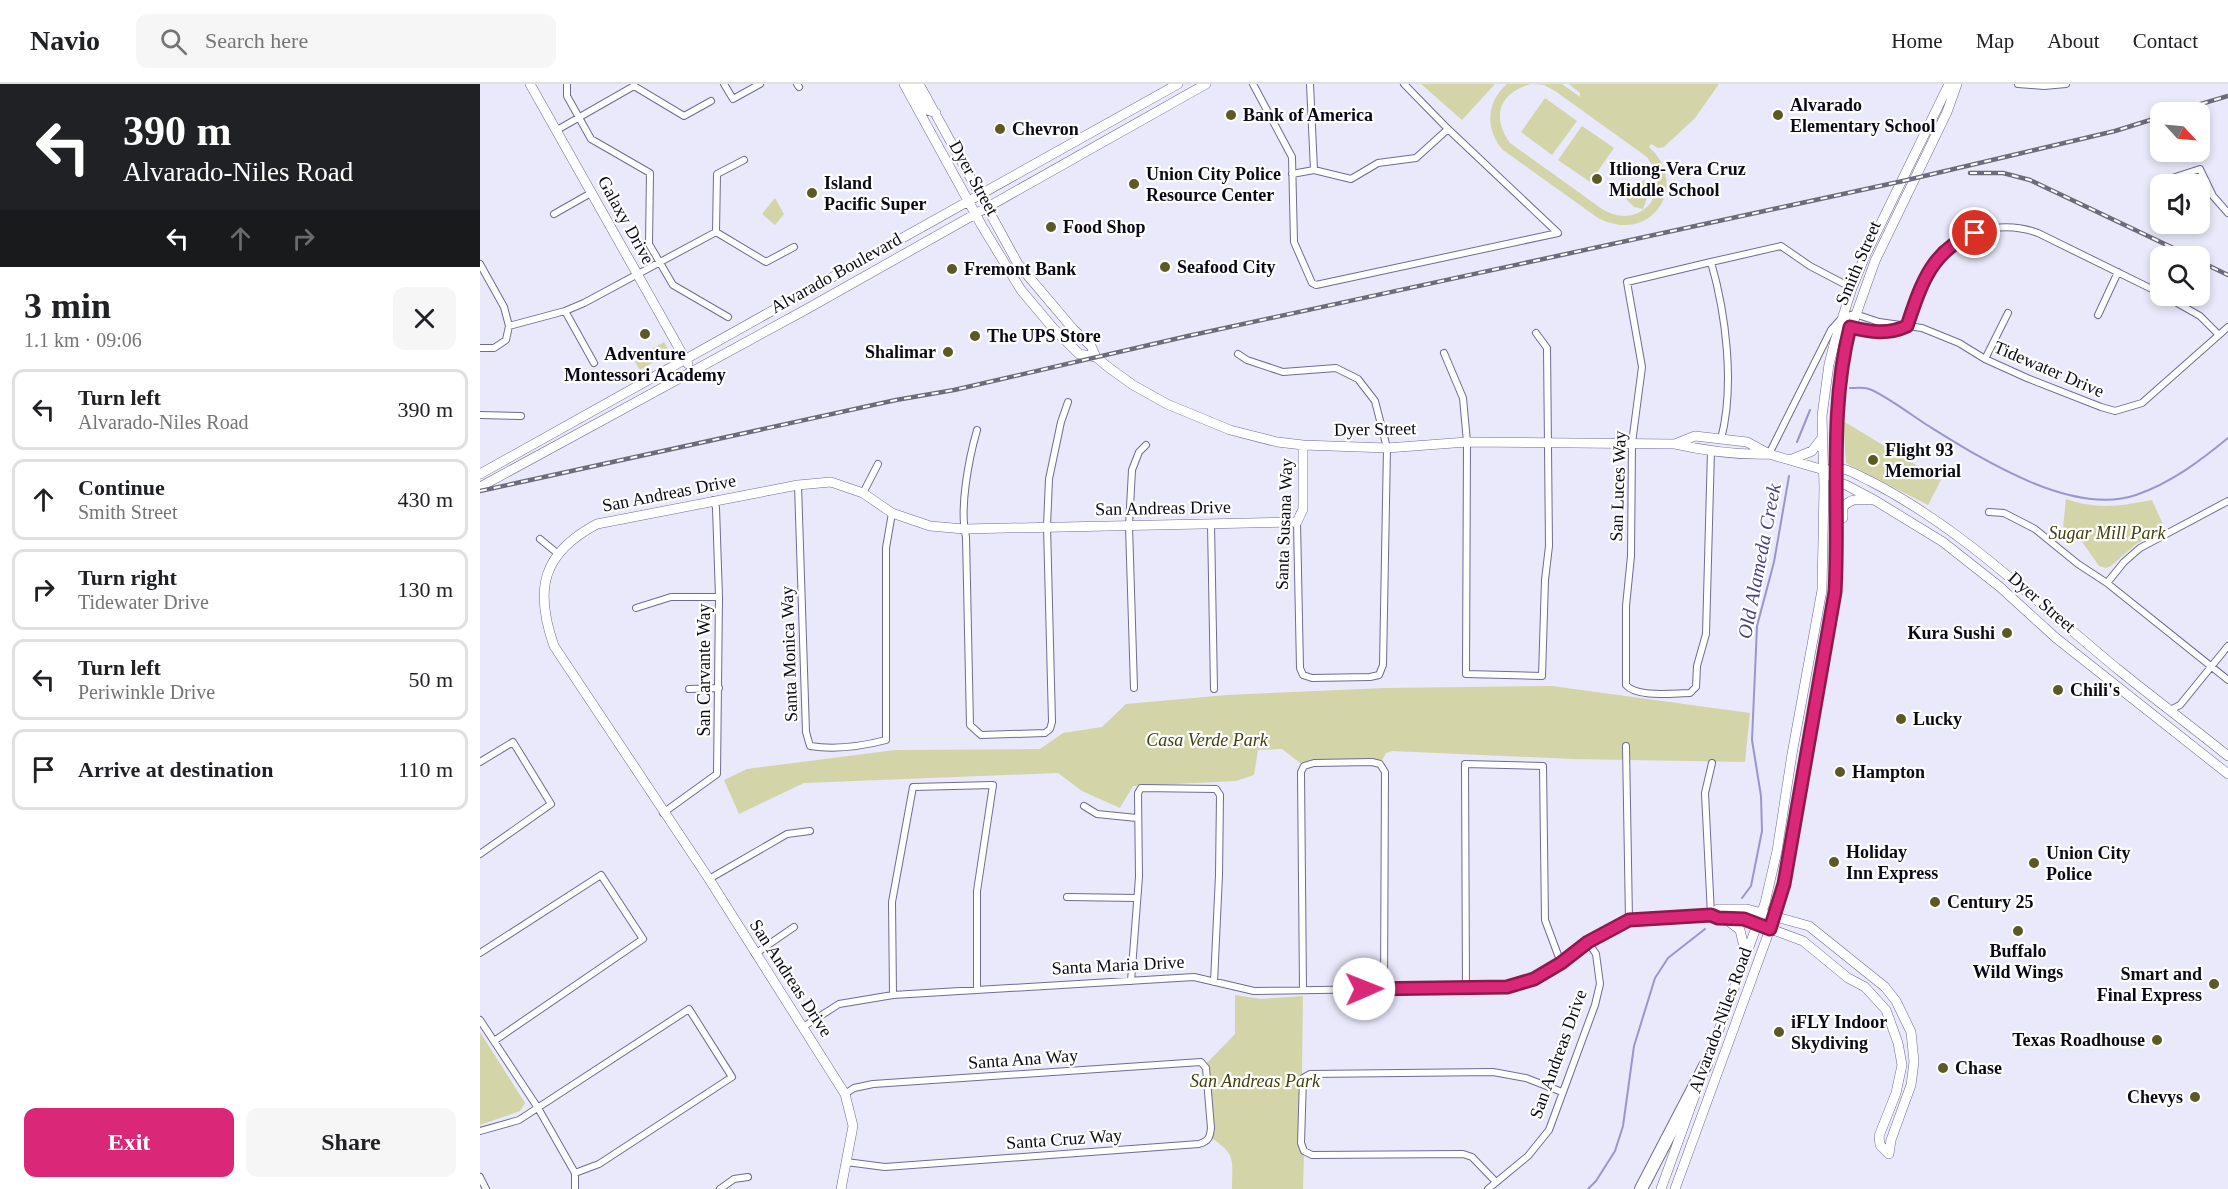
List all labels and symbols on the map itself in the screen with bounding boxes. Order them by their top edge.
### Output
place label: Alvarado Elementary School [1790,95,1936,136]
north arrow [2150,102,2210,162]
place label: Bank of America [1243,105,1373,125]
marker: Bank of America [1224,108,1238,122]
marker: Alvarado Elementary School [1771,108,1785,122]
place label: Chevron [1012,119,1079,139]
marker: Chevron [993,122,1007,136]
street label: Dyer Street [945,137,1003,219]
place label: Itliong-Vera Cruz Middle School [1609,159,1746,200]
place label: Union City Police Resource Center [1146,164,1281,205]
marker: Itliong-Vera Cruz Middle School [1590,172,1604,186]
street label: Galaxy Drive [594,173,658,267]
place label: Island Pacific Super [824,173,926,214]
marker: Union City Police Resource Center [1127,177,1141,191]
marker: Island Pacific Super [805,186,819,200]
pin [1949,207,2000,258]
place label: Food Shop [1063,217,1146,237]
street label: Smith Street [1831,218,1885,308]
marker: Food Shop [1044,220,1058,234]
street label: Alvarado Boulevard [767,229,905,317]
place label: Seafood City [1177,257,1276,277]
place label: Fremont Bank [964,259,1076,279]
marker: Seafood City [1158,260,1172,274]
marker: Fremont Bank [945,262,959,276]
place label: The UPS Store [987,326,1101,346]
marker: Adventure Montessori Academy [638,327,652,341]
marker: The UPS Store [968,329,982,343]
street label: Tidewater Drive [1991,337,2107,401]
place label: Shalimar [865,342,936,362]
place label: Adventure Montessori Academy [564,344,726,385]
marker: Shalimar [941,345,955,359]
street label: Dyer Street [1334,418,1416,440]
street label: San Luces Way [1606,430,1630,542]
place label: Flight 93 Memorial [1885,440,1961,481]
marker: Flight 93 Memorial [1866,453,1880,467]
street label: Santa Susana Way [1272,458,1296,590]
street label: San Andreas Drive [600,470,738,516]
water label: Old Alameda Creek [1733,480,1785,641]
street label: San Andreas Drive [1095,497,1231,519]
park label: Sugar Mill Park [2049,523,2167,543]
street label: Dyer Street [2004,567,2080,637]
street label: Santa Monica Way [777,586,801,722]
street label: San Carvante Way [694,603,714,737]
place label: Kura Sushi [1907,623,1995,643]
marker: Kura Sushi [2000,626,2014,640]
place label: Chili's [2070,680,2120,700]
marker: Chili's [2051,683,2065,697]
place label: Lucky [1913,709,1962,729]
marker: Lucky [1894,712,1908,726]
park label: Casa Verde Park [1146,730,1269,750]
place label: Hampton [1852,762,1925,782]
marker: Hampton [1833,765,1847,779]
place label: Holiday Inn Express [1846,842,1938,883]
place label: Union City Police [2046,843,2131,884]
marker: Holiday Inn Express [1827,855,1841,869]
marker: Union City Police [2027,856,2041,870]
place label: Century 25 [1947,892,2034,912]
marker: Century 25 [1928,895,1942,909]
street label: San Andreas Drive [746,916,836,1040]
marker: Buffalo Wild Wings [2011,924,2025,938]
place label: Buffalo Wild Wings [1973,941,2063,982]
street label: Alvarado-Niles Road [1684,944,1756,1096]
street label: Santa Maria Drive [1051,952,1185,978]
position arrow [1332,957,1396,1021]
place label: Smart and Final Express [2097,964,2202,1005]
marker: Smart and Final Express [2207,977,2221,991]
street label: San Andreas Drive [1525,987,1591,1121]
place label: iFLY Indoor Skydiving [1791,1012,1887,1053]
marker: iFLY Indoor Skydiving [1772,1025,1786,1039]
place label: Texas Roadhouse [2012,1030,2145,1050]
marker: Texas Roadhouse [2150,1033,2164,1047]
street label: Santa Ana Way [967,1045,1079,1073]
place label: Chase [1955,1058,2002,1078]
marker: Chase [1936,1061,1950,1075]
park label: San Andreas Park [1190,1071,1321,1091]
place label: Chevys [2127,1087,2183,1107]
marker: Chevys [2188,1090,2202,1104]
street label: Santa Cruz Way [1005,1125,1123,1153]

